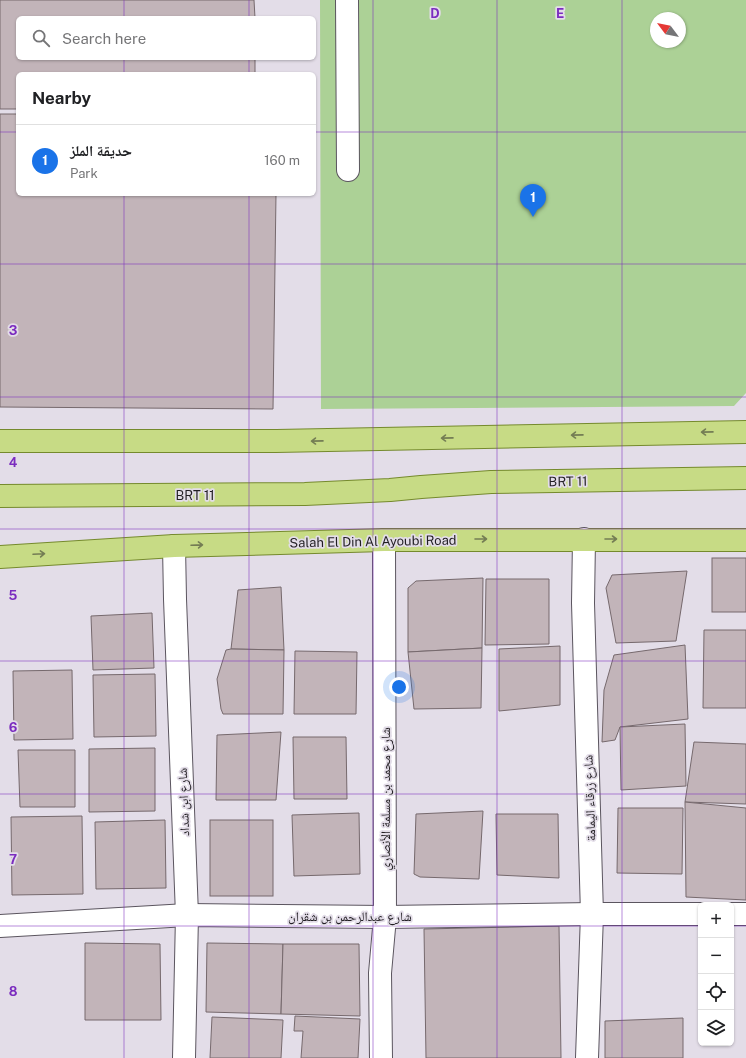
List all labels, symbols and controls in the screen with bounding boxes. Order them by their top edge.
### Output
text: D [430,6,440,21]
text: E [556,6,564,21]
north arrow [650,12,686,48]
search box [16,16,316,60]
icon: search [30,27,52,49]
text: Search here [62,30,146,47]
text: Nearby [32,88,91,108]
text: حديقة الملز [70,142,132,159]
text: 1 [42,153,48,168]
text: 160 m [264,153,300,168]
text: Park [70,166,98,181]
pin: 1 [520,184,546,217]
text: 3 [9,323,18,338]
one-way arrow [701,428,714,436]
one-way arrow [571,431,584,439]
one-way arrow [441,434,454,442]
one-way arrow [311,437,324,444]
text: 4 [9,455,18,470]
street label: BRT 11 [548,474,588,489]
street label: BRT 11 [176,488,214,503]
street label: Salah El Din Al Ayoubi Road [289,533,457,550]
one-way arrow [474,535,487,543]
one-way arrow [604,535,617,543]
one-way arrow [190,541,203,549]
one-way arrow [32,551,45,558]
text: 5 [9,588,18,603]
your location [389,677,409,697]
text: 6 [9,720,18,735]
street label: شارع محمد بن مسلمة الأنصاري [378,727,396,871]
street label: شارع زرقاء اليمامة [580,754,601,841]
street label: شارع ابن شداد [175,767,194,836]
text: 7 [9,852,17,867]
map controls [698,902,734,1046]
button: + [698,902,734,938]
street label: شارع عبدالرحمن بن شقران [288,909,412,926]
button: − [698,938,734,974]
button: locate [698,974,734,1010]
text: 8 [9,984,18,999]
button: layers [698,1010,734,1046]

